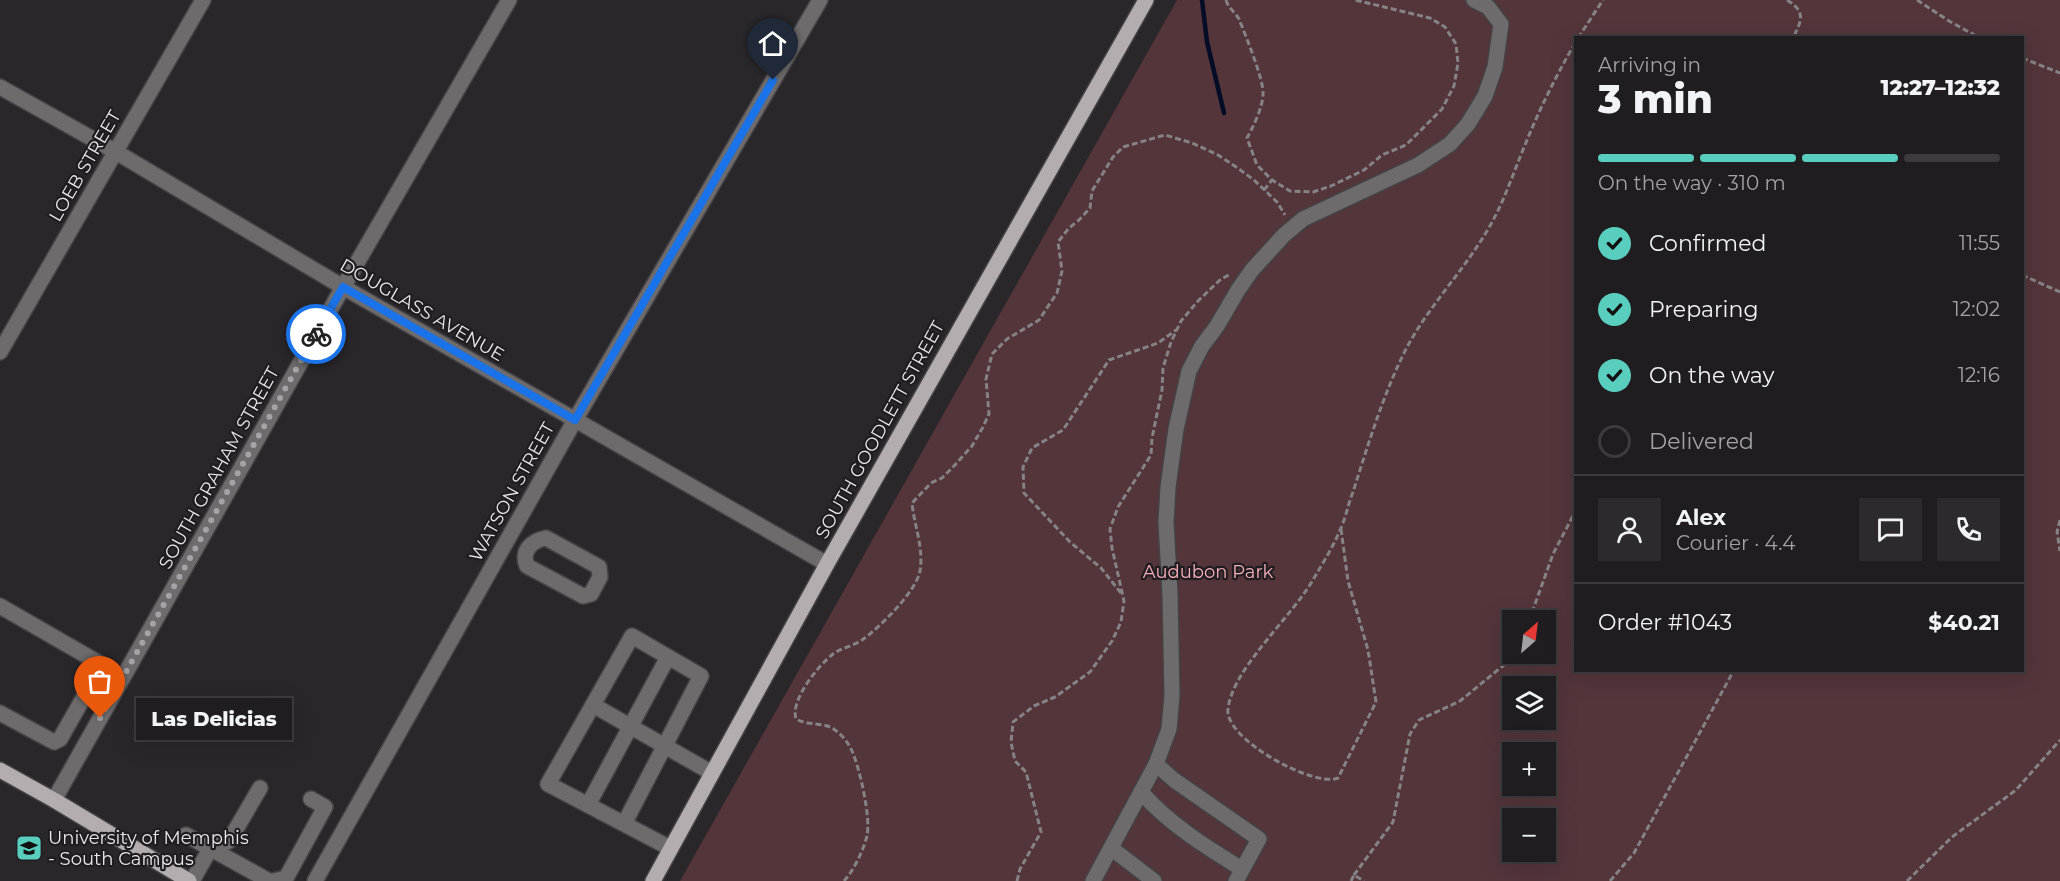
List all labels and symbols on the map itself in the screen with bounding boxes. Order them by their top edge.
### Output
pin [747,18,798,80]
street label: LOEB STREET [44,106,126,225]
street label: DOUGLASS AVENUE [336,254,508,366]
courier [286,304,346,364]
street label: SOUTH GOODLETT STREET [811,317,950,543]
street label: SOUTH GRAHAM STREET [154,362,284,573]
street label: WATSON STREET [465,418,560,566]
park label: Audubon Park [1143,561,1274,583]
north arrow [1502,610,1556,664]
pin [74,656,125,718]
callout: Las Delicias [136,697,292,739]
place label: University of Memphis - South Campus [48,827,249,870]
school or university icon: University of Memphis - South Campus [14,833,44,863]

